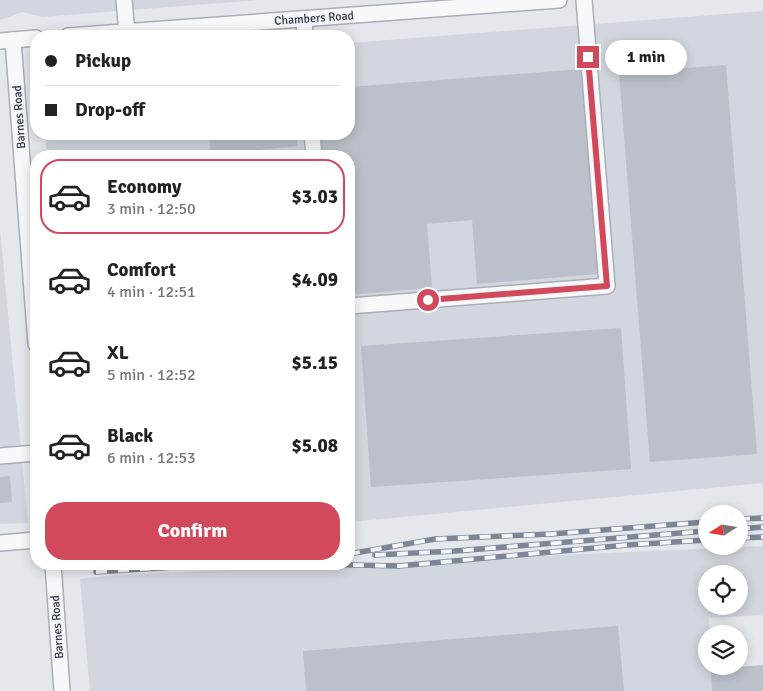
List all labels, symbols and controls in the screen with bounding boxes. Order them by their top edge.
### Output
street label: Chambers Road [274,8,354,29]
callout: 1 min [606,40,688,74]
route end [577,46,599,68]
text: 1 min [627,47,665,67]
text: Pickup [75,49,131,73]
street label: Barnes Road [10,85,29,149]
text: Drop-off [75,98,145,122]
icon: car [47,174,92,219]
text: Economy [107,175,181,199]
text: $3.03 [292,185,338,209]
text: 3 min · 12:50 [107,199,196,219]
icon: car [47,257,92,302]
text: Comfort [107,258,176,282]
text: $4.09 [292,268,338,292]
text: 4 min · 12:51 [107,282,196,302]
route start [417,289,439,311]
icon: car [47,340,92,385]
text: XL [107,341,129,365]
text: $5.15 [292,351,338,375]
text: 5 min · 12:52 [107,365,196,385]
icon: car [47,423,92,468]
text: Black [107,424,153,448]
text: $5.08 [292,434,338,458]
text: 6 min · 12:53 [107,448,196,468]
button: Confirm [45,502,340,560]
north arrow [698,505,748,555]
map controls [698,505,748,675]
button: locate [698,565,748,615]
street label: Barnes Road [48,595,67,659]
button: layers [698,625,748,675]

